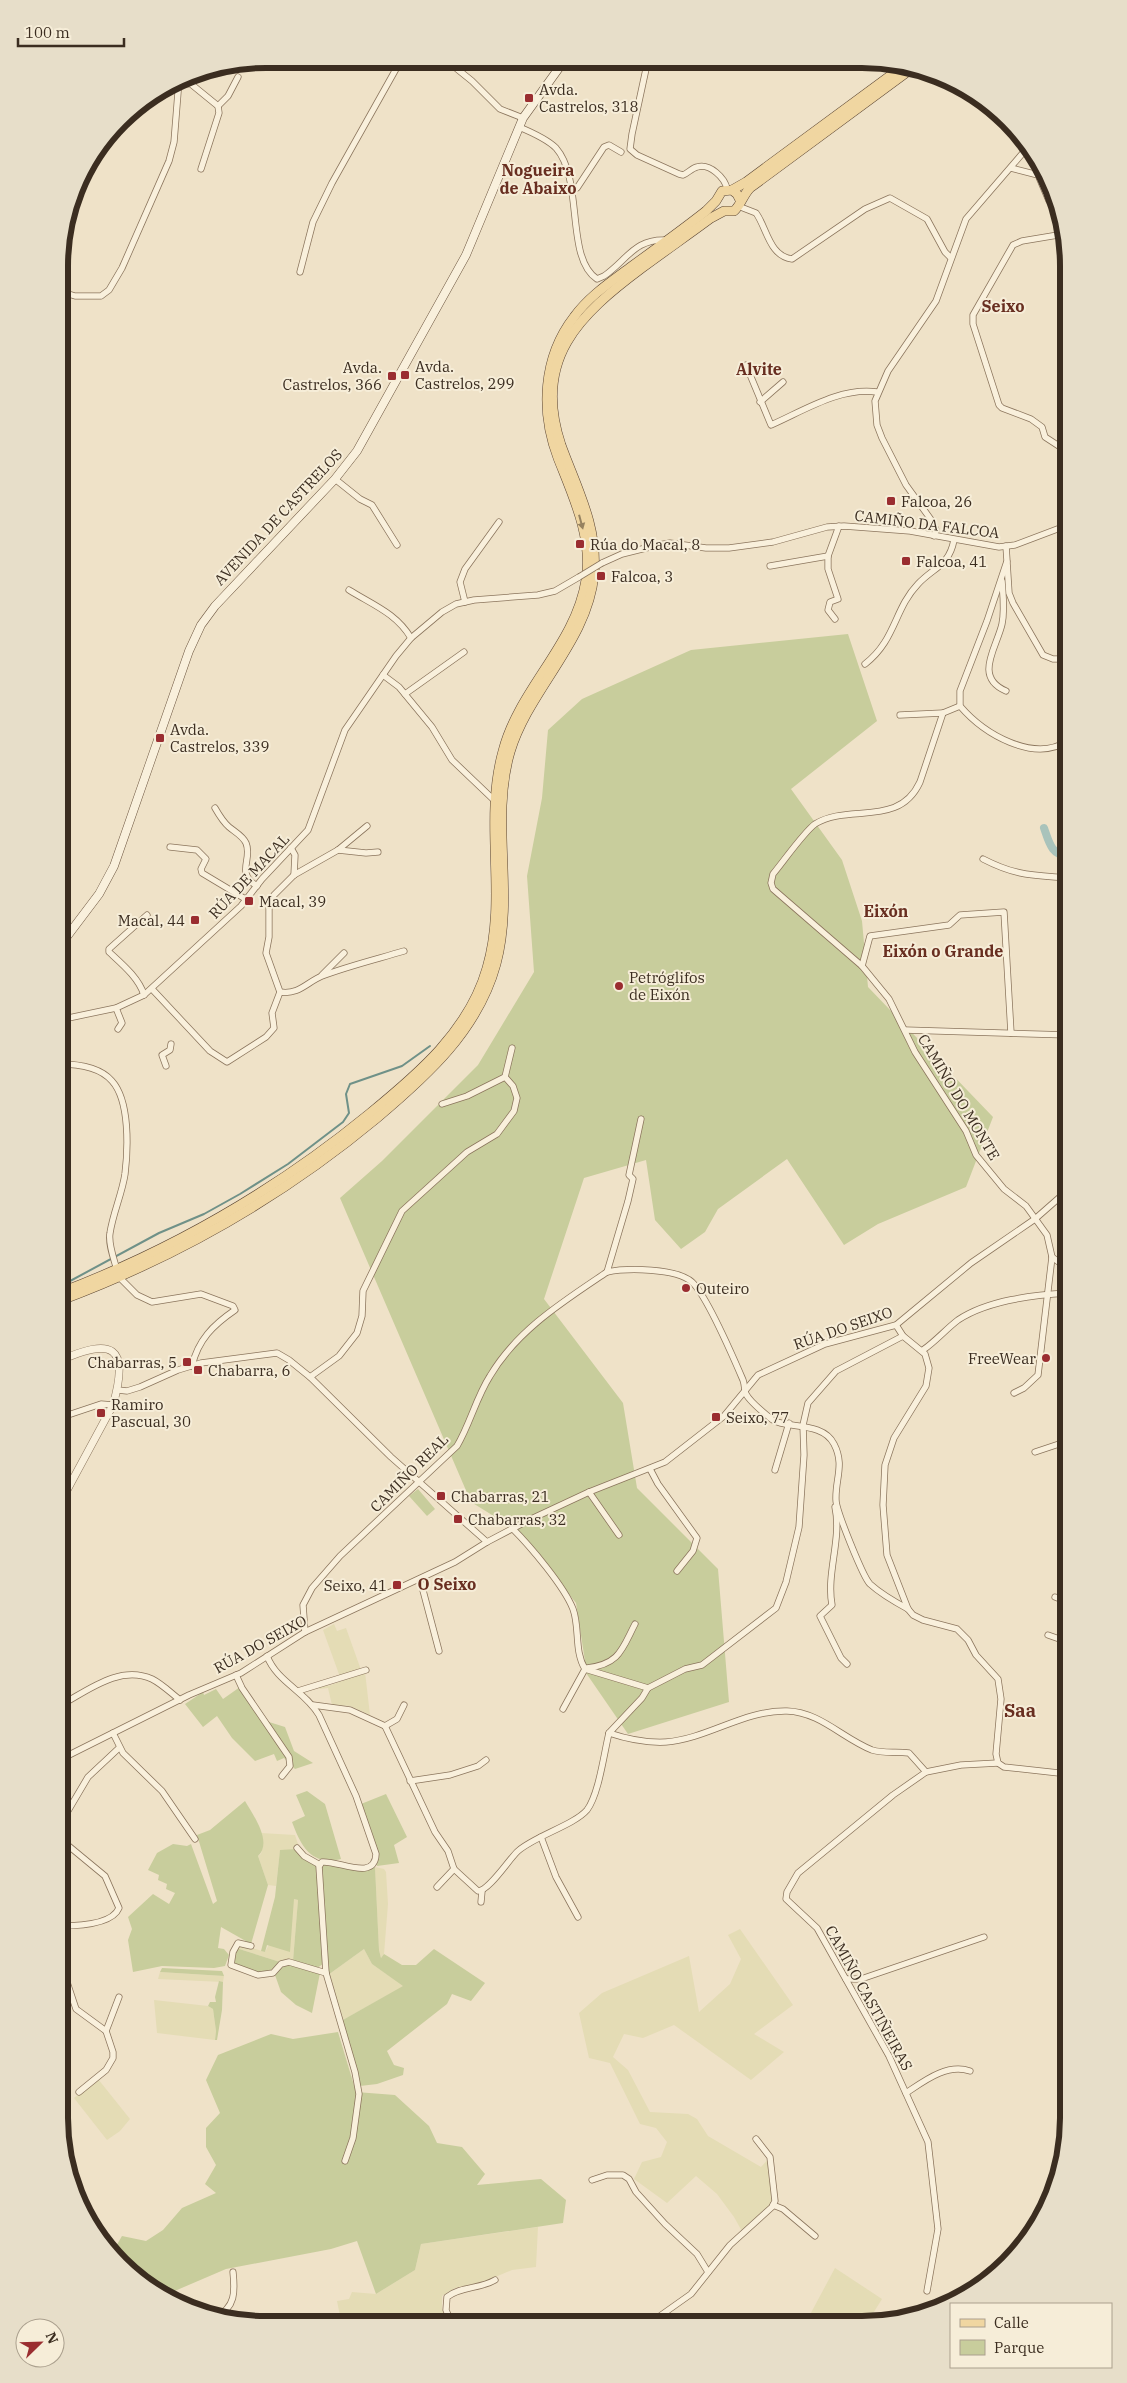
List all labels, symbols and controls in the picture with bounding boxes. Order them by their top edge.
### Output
scale bar [18,15,124,47]
text: 100 m [25,23,70,42]
place label: Avda. Castrelos, 318 [539,80,638,116]
marker: Avda. Castrelos, 318 [523,92,535,104]
district label: Nogueira de Abaixo [499,160,577,198]
district label: Seixo [982,296,1024,316]
place label: Avda. Castrelos, 299 [415,357,514,393]
place label: Avda. Castrelos, 366 [283,358,382,394]
district label: Alvite [736,359,782,379]
marker: Avda. Castrelos, 299 [399,369,411,381]
marker: Avda. Castrelos, 366 [386,370,398,382]
street label: AVENIDA DE CASTRELOS [210,445,346,589]
place label: Falcoa, 26 [901,492,972,511]
marker: Falcoa, 26 [885,495,897,507]
street label: CAMIÑO DA FALCOA [854,506,1001,542]
one-way arrow [578,514,586,529]
place label: Rúa do Macal, 8 [590,535,700,554]
marker: Rúa do Macal, 8 [574,538,586,550]
place label: Falcoa, 41 [916,552,987,571]
marker: Falcoa, 41 [900,555,912,567]
place label: Falcoa, 3 [611,567,673,586]
marker: Falcoa, 3 [595,570,607,582]
place label: Avda. Castrelos, 339 [170,720,269,756]
marker: Avda. Castrelos, 339 [154,732,166,744]
street label: RÚA DE MACAL [205,829,293,923]
place label: Macal, 39 [259,892,326,911]
marker: Macal, 39 [243,895,255,907]
district label: Eixón [864,901,909,921]
place label: Macal, 44 [118,911,185,930]
marker: Macal, 44 [189,914,201,926]
district label: Eixón o Grande [883,941,1003,961]
place label: Petróglifos de Eixón [629,968,705,1004]
marker: Petróglifos de Eixón [613,980,625,992]
street label: CAMIÑO DO MONTE [914,1030,1004,1164]
place label: Outeiro [696,1279,749,1298]
marker: Outeiro [680,1282,692,1294]
street label: RÚA DO SEIXO [791,1302,895,1354]
place label: FreeWear [968,1349,1036,1368]
marker: FreeWear [1040,1352,1052,1364]
place label: Chabarras, 5 [88,1353,177,1372]
marker: Chabarras, 5 [181,1356,193,1368]
place label: Chabarra, 6 [208,1361,290,1380]
marker: Chabarra, 6 [192,1364,204,1376]
place label: Ramiro Pascual, 30 [111,1395,191,1431]
marker: Ramiro Pascual, 30 [95,1407,107,1419]
place label: Seixo, 77 [726,1408,789,1427]
marker: Seixo, 77 [710,1411,722,1423]
street label: CAMIÑO REAL [366,1430,452,1516]
place label: Chabarras, 21 [451,1487,549,1506]
marker: Chabarras, 21 [435,1490,447,1502]
place label: Chabarras, 32 [468,1510,566,1529]
marker: Chabarras, 32 [452,1513,464,1525]
district label: O Seixo [418,1574,476,1594]
place label: Seixo, 41 [324,1576,387,1595]
marker: Seixo, 41 [391,1579,403,1591]
street label: RÚA DO SEIXO [210,1611,310,1677]
district label: Saa [1004,1699,1036,1722]
street label: CAMIÑO CASTIÑEIRAS [821,1922,917,2074]
legend [950,2303,1112,2368]
text: Calle [994,2313,1029,2332]
north arrow [15,2318,65,2368]
text: N [42,2329,62,2347]
text: Parque [994,2338,1044,2357]

